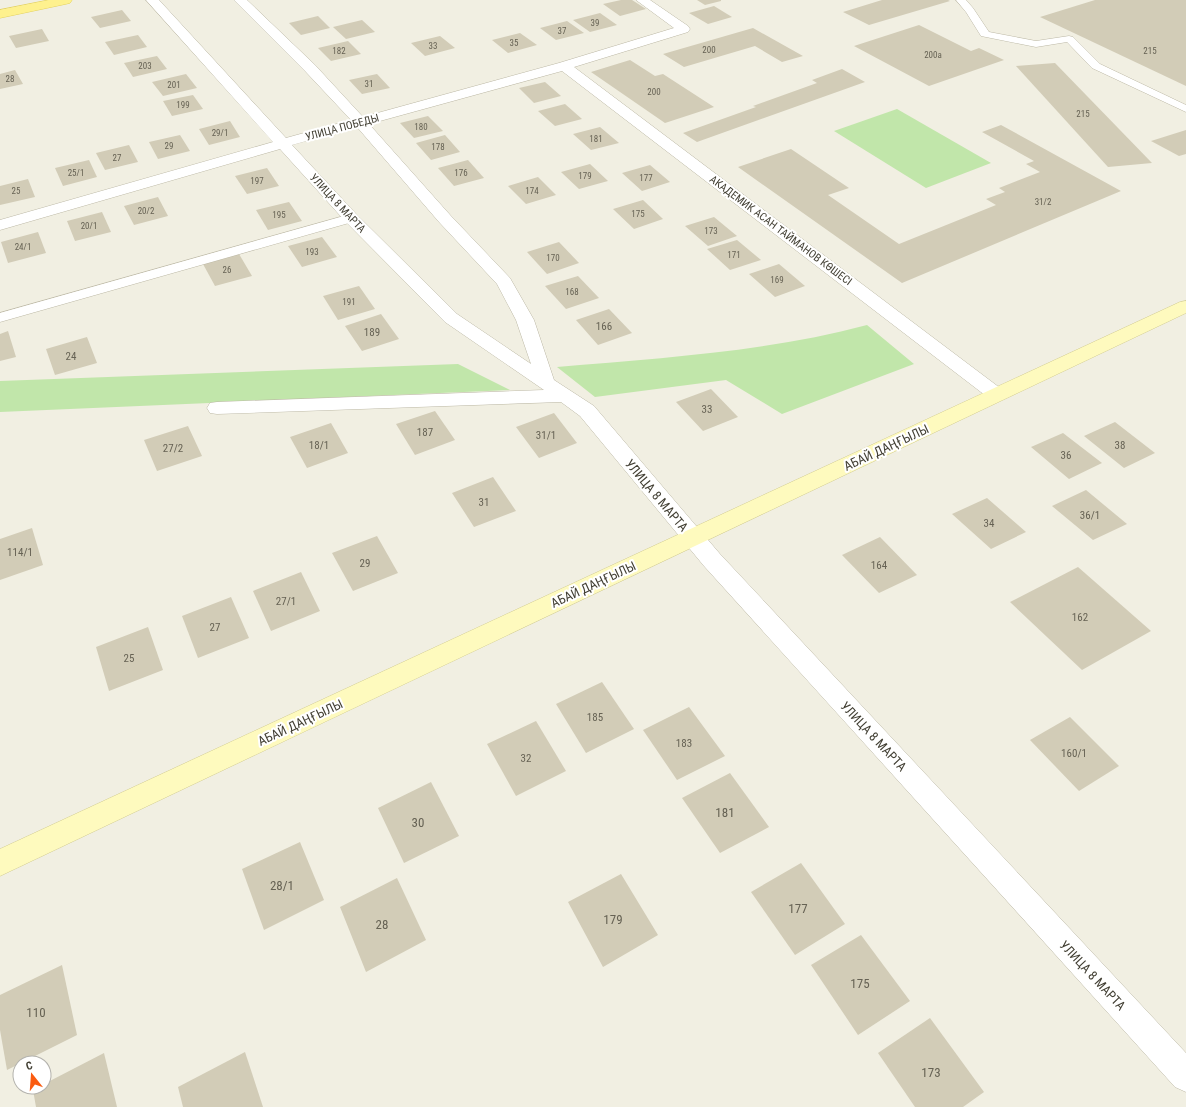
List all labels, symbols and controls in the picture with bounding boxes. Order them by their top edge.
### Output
house number: 39 [591,18,599,28]
house number: 37 [558,26,567,36]
house number: 35 [510,38,519,48]
house number: 33 [429,41,437,51]
house number: 200 [702,45,716,55]
house number: 182 [332,46,346,56]
house number: 215 [1143,46,1157,56]
house number: 200а [924,50,942,60]
house number: 203 [138,61,152,71]
house number: 28 [6,74,14,84]
house number: 31 [365,79,373,89]
house number: 201 [167,80,181,90]
house number: 200 [647,87,661,97]
house number: 199 [176,100,190,110]
house number: 215 [1076,109,1090,119]
street label: УЛИЦА ПОБЕДЫ [304,111,380,144]
house number: 180 [414,122,428,132]
house number: 29/1 [212,128,228,138]
house number: 181 [589,134,603,144]
house number: 29 [165,141,173,151]
house number: 178 [431,142,445,152]
house number: 27 [113,153,122,163]
house number: 25/1 [68,168,84,178]
house number: 176 [454,168,468,178]
street label: УЛИЦА 8 МАРТА [307,171,369,236]
house number: 179 [578,171,592,181]
house number: 177 [639,173,653,183]
street label: АКАДЕМИК АСАН ТАЙМАНОВ КӨШЕСІ [707,173,854,288]
house number: 197 [250,176,264,186]
house number: 25 [12,186,21,196]
house number: 174 [525,186,539,196]
house number: 31/2 [1035,197,1052,207]
house number: 20/2 [138,206,155,216]
house number: 175 [631,209,645,219]
house number: 195 [272,210,286,220]
house number: 20/1 [81,221,97,231]
house number: 173 [704,226,718,236]
house number: 24/1 [15,242,31,252]
house number: 193 [305,247,319,257]
house number: 171 [727,250,741,260]
house number: 170 [546,253,560,263]
house number: 26 [223,265,231,275]
house number: 169 [770,275,784,285]
house number: 168 [565,287,579,297]
house number: 191 [342,297,356,307]
house number: 166 [596,320,612,333]
house number: 189 [364,326,380,339]
house number: 24 [66,350,77,363]
house number: 33 [702,403,712,416]
street label: АБАЙ ДАҢҒЫЛЫ [841,421,931,474]
house number: 187 [417,426,433,439]
house number: 31/1 [536,429,556,442]
house number: 18/1 [309,439,329,452]
house number: 38 [1115,439,1125,452]
house number: 27/2 [163,442,183,455]
house number: 36 [1061,449,1071,462]
street label: УЛИЦА 8 МАРТА [622,456,691,535]
house number: 31 [479,496,489,509]
house number: 36/1 [1080,509,1100,522]
house number: 34 [984,517,995,530]
house number: 114/1 [7,546,33,559]
house number: 29 [360,557,370,570]
street label: АБАЙ ДАҢҒЫЛЫ [548,558,638,611]
house number: 164 [871,559,888,572]
house number: 27/1 [276,595,296,608]
house number: 162 [1072,611,1088,624]
house number: 27 [210,621,220,634]
house number: 25 [124,652,134,665]
street label: АБАЙ ДАҢҒЫЛЫ [255,696,345,749]
street label: УЛИЦА 8 МАРТА [838,698,910,775]
house number: 185 [587,711,603,724]
house number: 183 [676,737,692,750]
house number: 160/1 [1061,747,1087,760]
house number: 32 [521,752,531,765]
house number: 181 [715,805,735,820]
house number: 30 [412,815,424,830]
house number: 28/1 [270,878,294,893]
house number: 177 [788,901,808,916]
house number: 179 [603,912,623,927]
house number: 28 [376,917,388,932]
street label: УЛИЦА 8 МАРТА [1057,937,1129,1014]
house number: 175 [850,976,870,991]
house number: 110 [26,1005,46,1020]
north arrow [12,1055,52,1095]
text: С [24,1059,34,1073]
house number: 173 [921,1065,941,1080]

